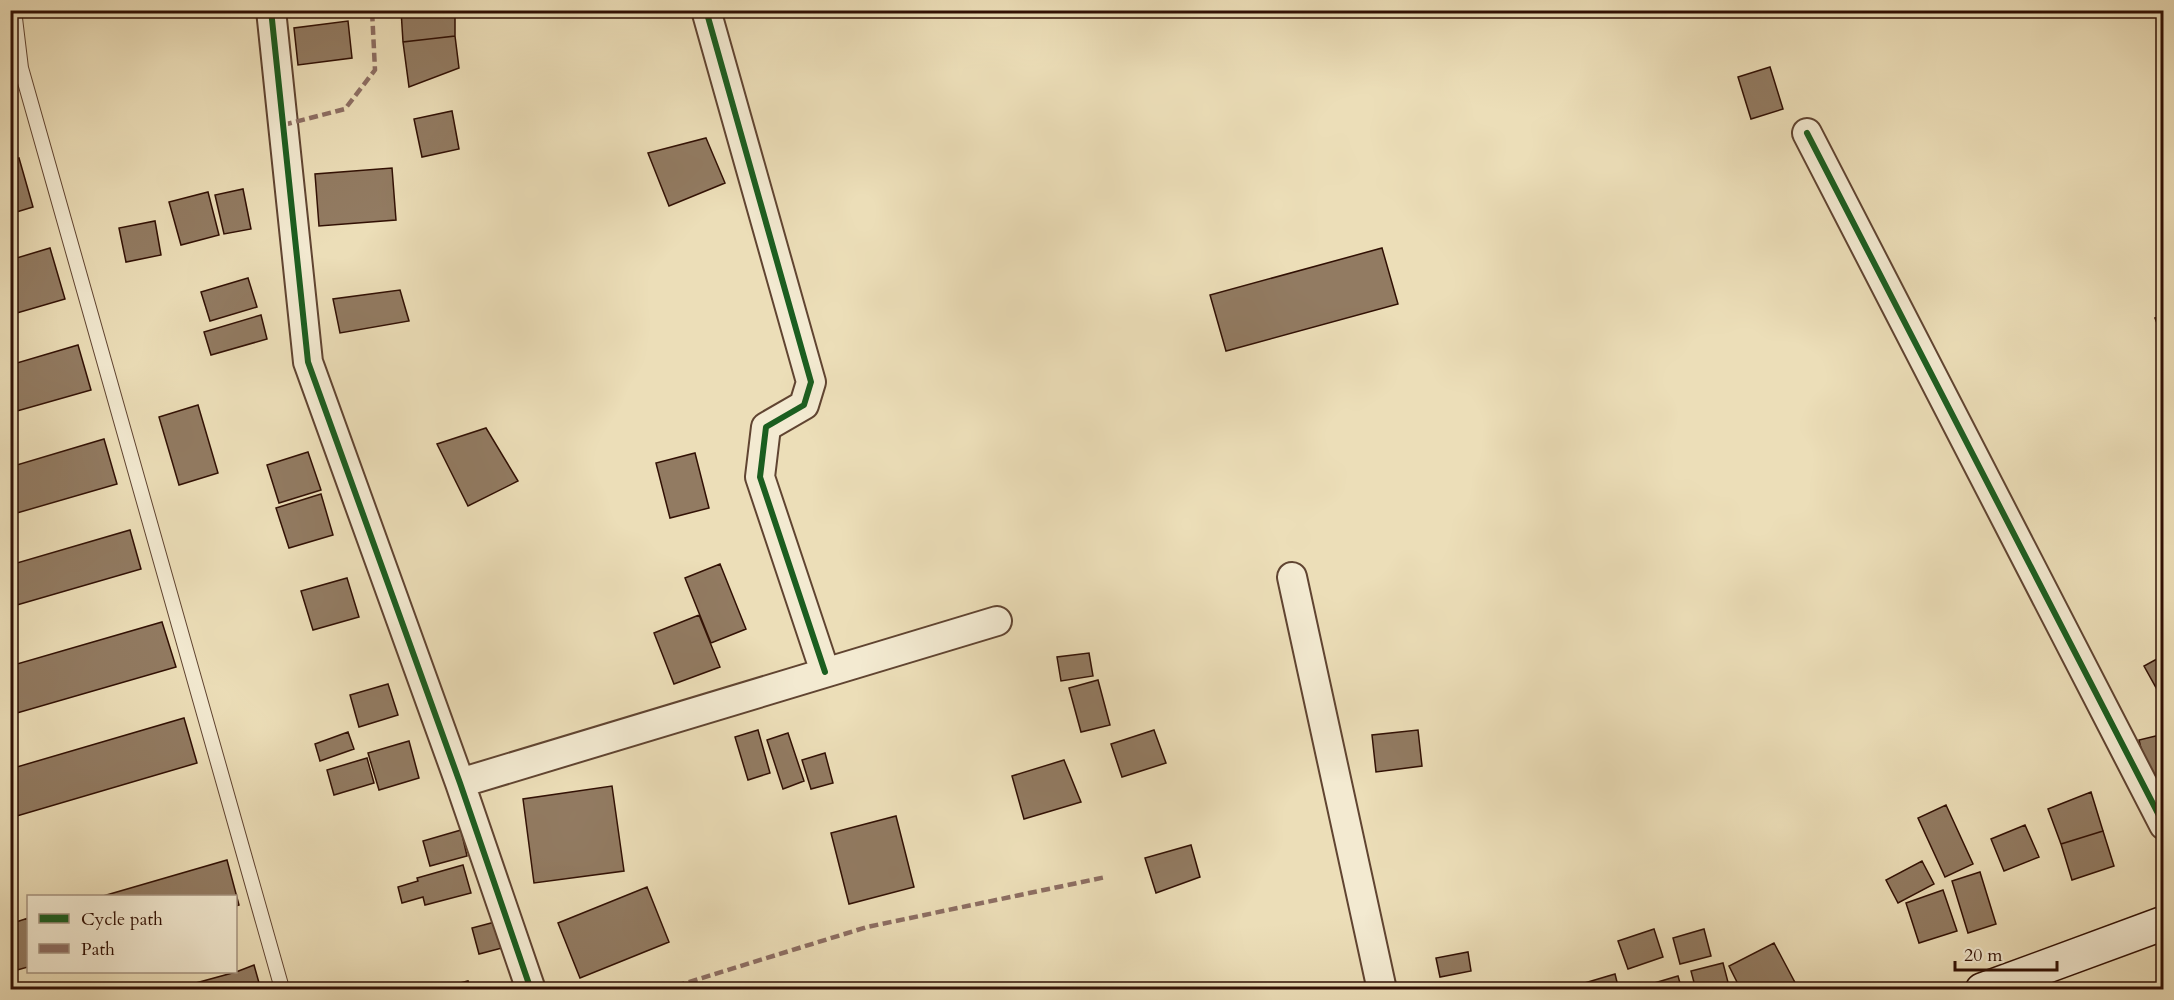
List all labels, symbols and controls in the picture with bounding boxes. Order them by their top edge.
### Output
legend [27,895,237,973]
text: Cycle path [81,907,163,932]
scale bar [1955,934,2057,972]
text: Path [81,937,115,962]
text: 20 m [1964,943,2003,968]

